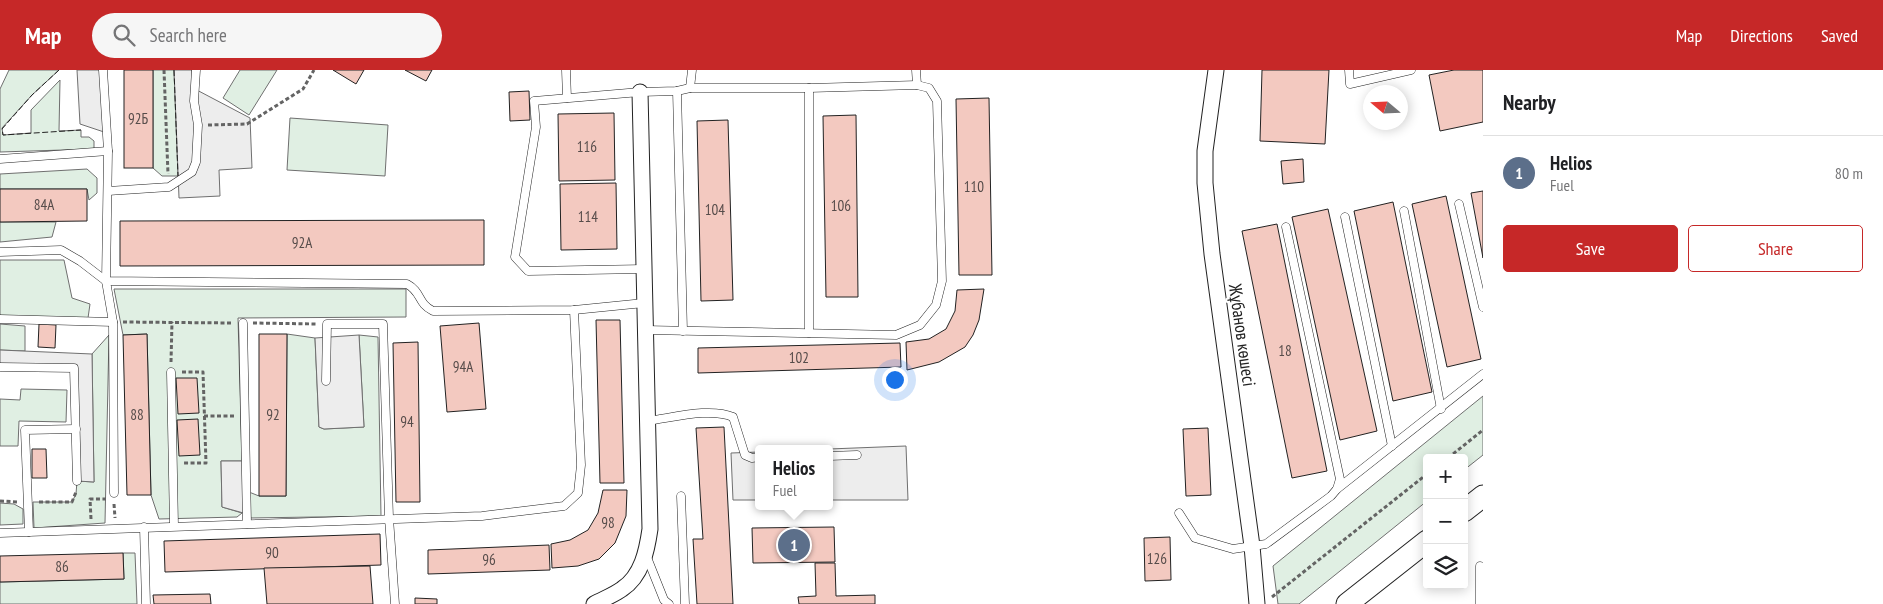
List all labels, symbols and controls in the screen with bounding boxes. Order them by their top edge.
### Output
search box [92,13,442,58]
text: Map [25,20,62,51]
icon: search [110,21,138,49]
text: Search here [150,23,227,47]
text: Map [1676,24,1702,47]
text: Directions [1730,24,1793,47]
text: Saved [1821,24,1858,47]
north arrow [1363,85,1408,130]
text: Nearby [1503,89,1556,116]
house number: 92Б [128,109,148,128]
house number: 116 [577,137,597,156]
text: Helios [1550,151,1592,175]
text: 1 [1515,163,1523,183]
text: 80 m [1835,163,1863,183]
text: Fuel [1550,175,1574,195]
house number: 110 [964,177,984,196]
house number: 84А [34,195,55,214]
house number: 106 [831,196,851,215]
house number: 104 [705,200,725,219]
house number: 114 [578,207,598,226]
button: Save [1503,225,1678,272]
button: Share [1688,225,1863,272]
house number: 92А [292,233,313,252]
street label: Жұбанов көшесі [1224,281,1261,388]
house number: 18 [1278,341,1292,360]
house number: 102 [789,348,809,367]
house number: 94А [453,357,474,376]
your location [882,367,908,393]
house number: 88 [130,405,144,424]
house number: 92 [266,405,280,424]
house number: 94 [400,412,414,431]
popup [755,445,833,510]
map controls [1423,454,1468,589]
button: + [1423,454,1468,499]
text: Helios [773,456,815,480]
text: Fuel [773,480,797,500]
button: − [1423,499,1468,544]
house number: 98 [601,513,615,532]
pin: 1 [778,526,810,564]
house number: 90 [265,543,279,562]
button: layers [1423,544,1468,589]
house number: 126 [1147,549,1167,568]
house number: 96 [482,550,496,569]
house number: 86 [55,557,69,576]

